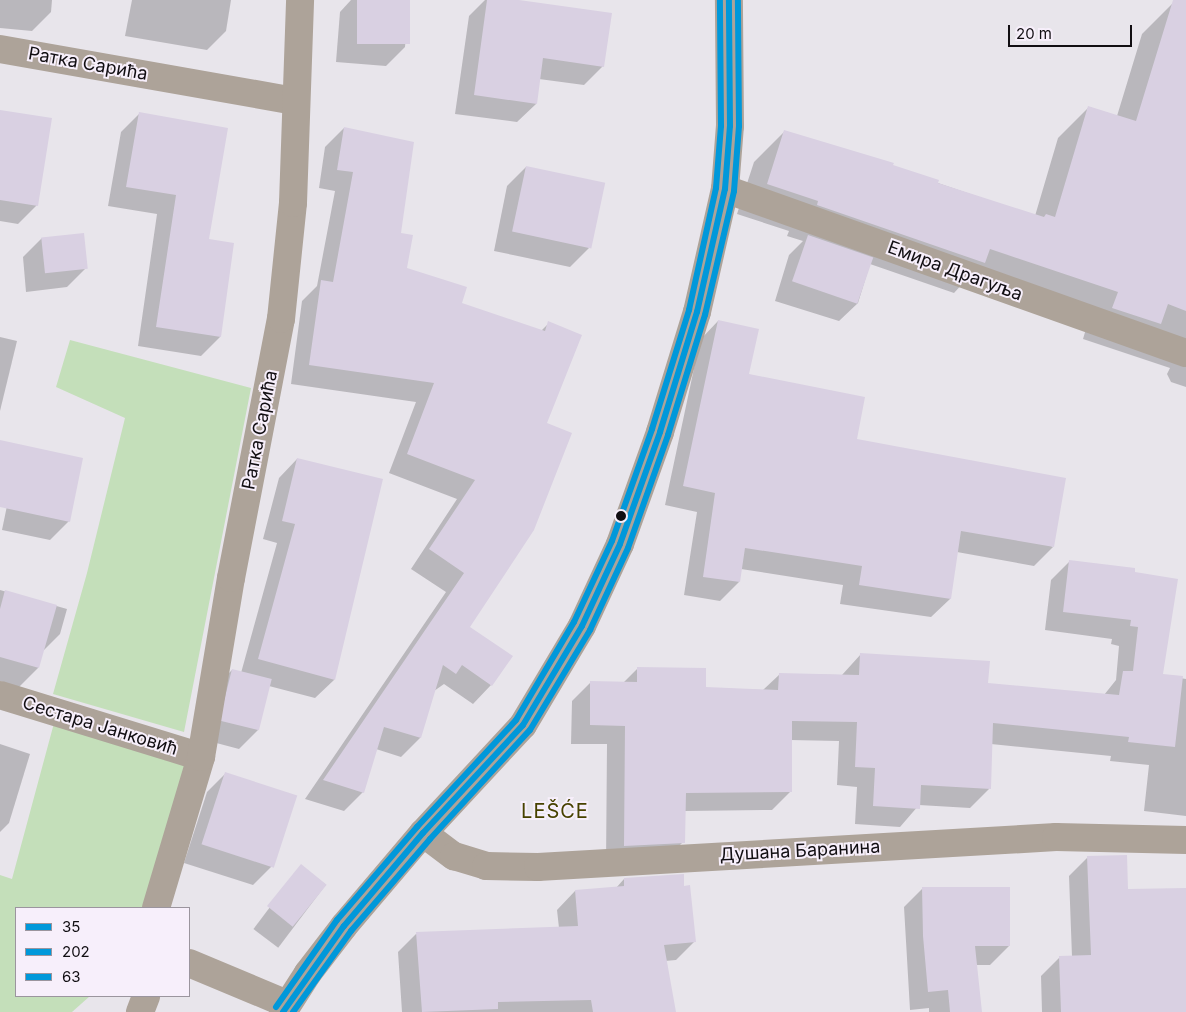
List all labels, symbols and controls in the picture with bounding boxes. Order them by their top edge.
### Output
scale bar [1011,15,1135,47]
text: 20 m [1016,24,1052,43]
street label: Ратка Сарића [27,43,149,85]
street label: Емира Драгуља [885,237,1025,305]
street label: Ратка Сарића [238,369,282,491]
unlabelled marker [616,511,626,521]
street label: Сестара Јанковић [20,692,180,760]
district label: LEŠĆE [520,799,590,823]
street label: Душана Баранина [719,836,881,866]
legend [15,907,190,997]
text: 35 [62,917,80,936]
text: 202 [62,942,90,961]
text: 63 [62,967,81,986]

